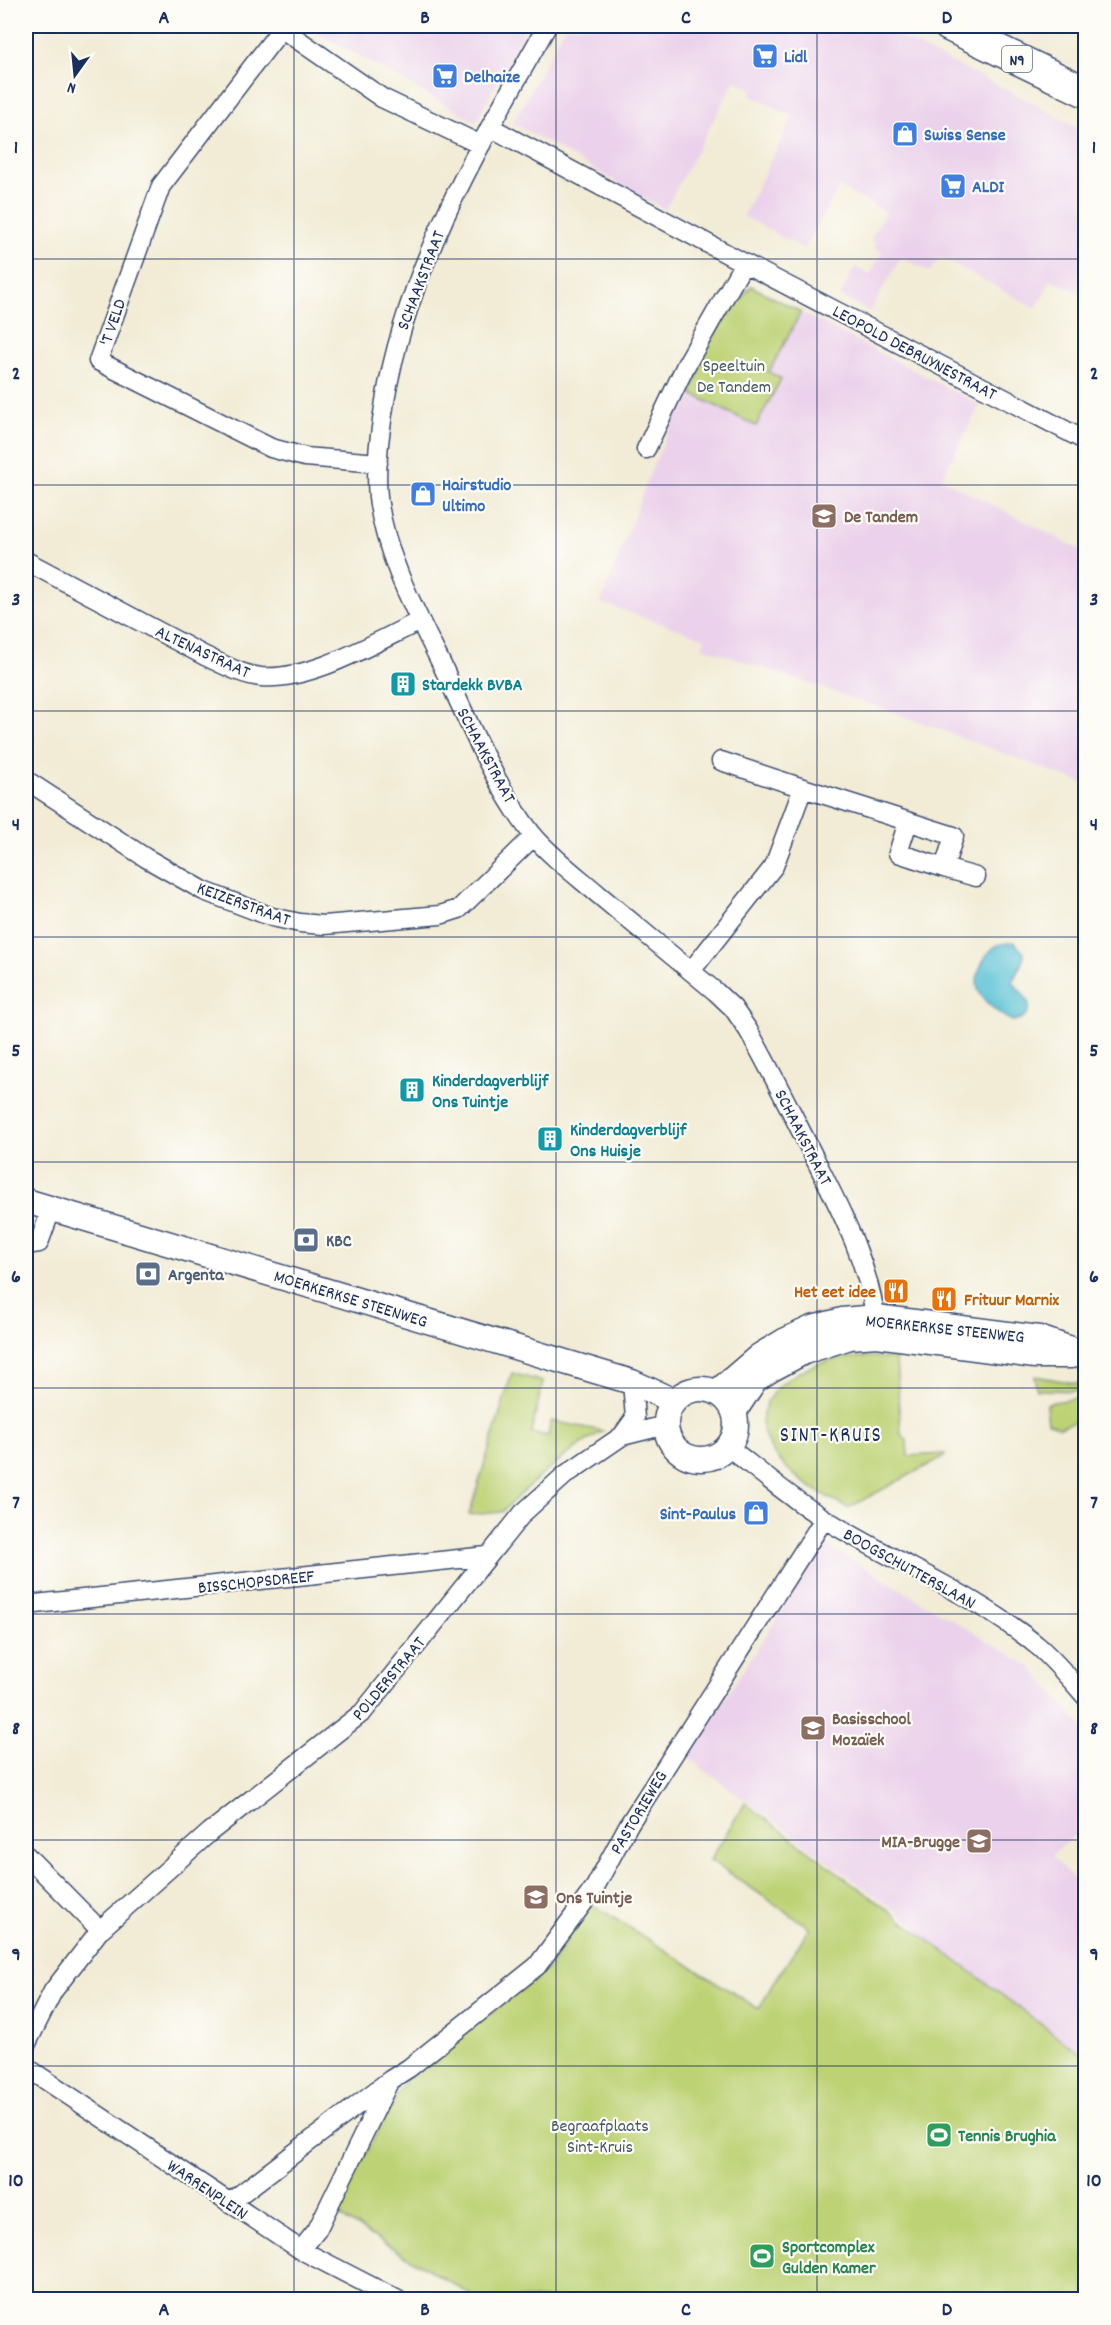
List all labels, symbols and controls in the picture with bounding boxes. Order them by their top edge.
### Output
text: A [159,5,170,33]
text: B [420,5,430,33]
text: C [681,5,691,33]
text: D [942,5,953,33]
supermarket icon: Lidl [750,41,780,71]
north arrow [45,45,105,105]
place label: Lidl [784,46,808,71]
road number: N9 [1002,46,1032,72]
supermarket icon: Delhaize [430,61,460,91]
place label: Delhaize [464,66,520,91]
text: N [65,75,79,99]
shop icon: Swiss Sense [890,119,920,149]
place label: Swiss Sense [924,124,1006,149]
text: 1 [14,135,18,163]
text: 1 [1092,135,1096,163]
supermarket icon: ALDI [938,171,968,201]
place label: ALDI [972,176,1004,201]
street label: SCHAAKSTRAAT [392,228,453,334]
street label: 'T VELD [95,296,134,350]
street label: LEOPOLD DEBRUYNESTRAAT [827,300,1000,408]
park label: Speeltuin De Tandem [697,355,771,401]
text: 2 [12,361,20,389]
text: 2 [1090,361,1098,389]
place label: Hairstudio Ultimo [442,474,511,520]
shop icon: Hairstudio Ultimo [408,479,438,509]
school or university icon: De Tandem [809,501,839,531]
place label: De Tandem [844,506,918,531]
text: 3 [12,587,20,615]
text: 3 [1090,587,1098,615]
street label: ALTENASTRAAT [150,620,253,686]
building icon: Stardekk BVBA [388,669,418,699]
place label: Stardekk BVBA [422,674,523,699]
street label: SCHAAKSTRAAT [449,704,520,808]
text: 4 [12,812,20,840]
text: 4 [1090,812,1098,840]
street label: KEIZERSTRAAT [193,877,293,934]
text: 5 [11,1038,21,1066]
text: 5 [1089,1038,1099,1066]
place label: Kinderdagverblijf Ons Tuintje [432,1070,550,1116]
building icon: Kinderdagverblijf Ons Tuintje [397,1075,427,1105]
street label: SCHAAKSTRAAT [767,1086,837,1190]
place label: Kinderdagverblijf Ons Huisje [570,1119,688,1165]
building icon: Kinderdagverblijf Ons Huisje [535,1124,565,1154]
bank icon: KBC [291,1225,321,1255]
place label: KBC [326,1230,352,1255]
bank icon: Argenta [133,1259,163,1289]
text: 6 [11,1264,21,1292]
place label: Argenta [168,1264,224,1289]
text: 6 [1089,1264,1099,1292]
street label: MOERKERKSE STEENWEG [270,1265,430,1336]
restaurant icon: Het eet idee [881,1276,911,1306]
place label: Het eet idee [794,1281,876,1306]
restaurant icon: Frituur Marnix [929,1284,959,1314]
place label: Frituur Marnix [964,1289,1059,1314]
street label: MOERKERKSE STEENWEG [864,1310,1025,1351]
district label: SINT-KRUIS [780,1422,882,1452]
text: 7 [12,1490,20,1518]
text: 7 [1090,1490,1098,1518]
shop icon: Sint-Paulus [741,1498,771,1528]
place label: Sint-Paulus [660,1503,736,1528]
street label: BOOGSCHUTTERSLAAN [838,1523,980,1617]
street label: BISSCHOPSDREEF [197,1565,316,1602]
street label: POLDERSTRAAT [347,1632,433,1727]
place label: Basisschool Mozaïek [832,1708,912,1754]
school or university icon: Basisschool Mozaïek [798,1713,828,1743]
text: 8 [12,1716,20,1744]
text: 8 [1090,1716,1098,1744]
street label: PASTORIEWEG [605,1767,675,1860]
school or university icon: MIA-Brugge [964,1826,994,1856]
place label: MIA-Brugge [881,1831,960,1856]
school or university icon: Ons Tuintje [521,1882,551,1912]
place label: Ons Tuintje [556,1887,632,1912]
text: 9 [11,1942,21,1970]
text: 9 [1089,1942,1099,1970]
park label: Begraafplaats Sint-Kruis [551,2115,649,2161]
sports icon: Tennis Brughia [924,2120,954,2150]
place label: Tennis Brughia [958,2125,1056,2150]
street label: WARRENPLEIN [161,2155,252,2227]
text: 10 [8,2168,24,2196]
text: 10 [1086,2168,1102,2196]
place label: Sportcomplex Gulden Kamer [782,2236,876,2282]
sports icon: Sportcomplex Gulden Kamer [747,2241,777,2271]
text: A [159,2297,170,2325]
text: B [420,2297,430,2325]
text: C [681,2297,691,2325]
text: D [942,2297,953,2325]

